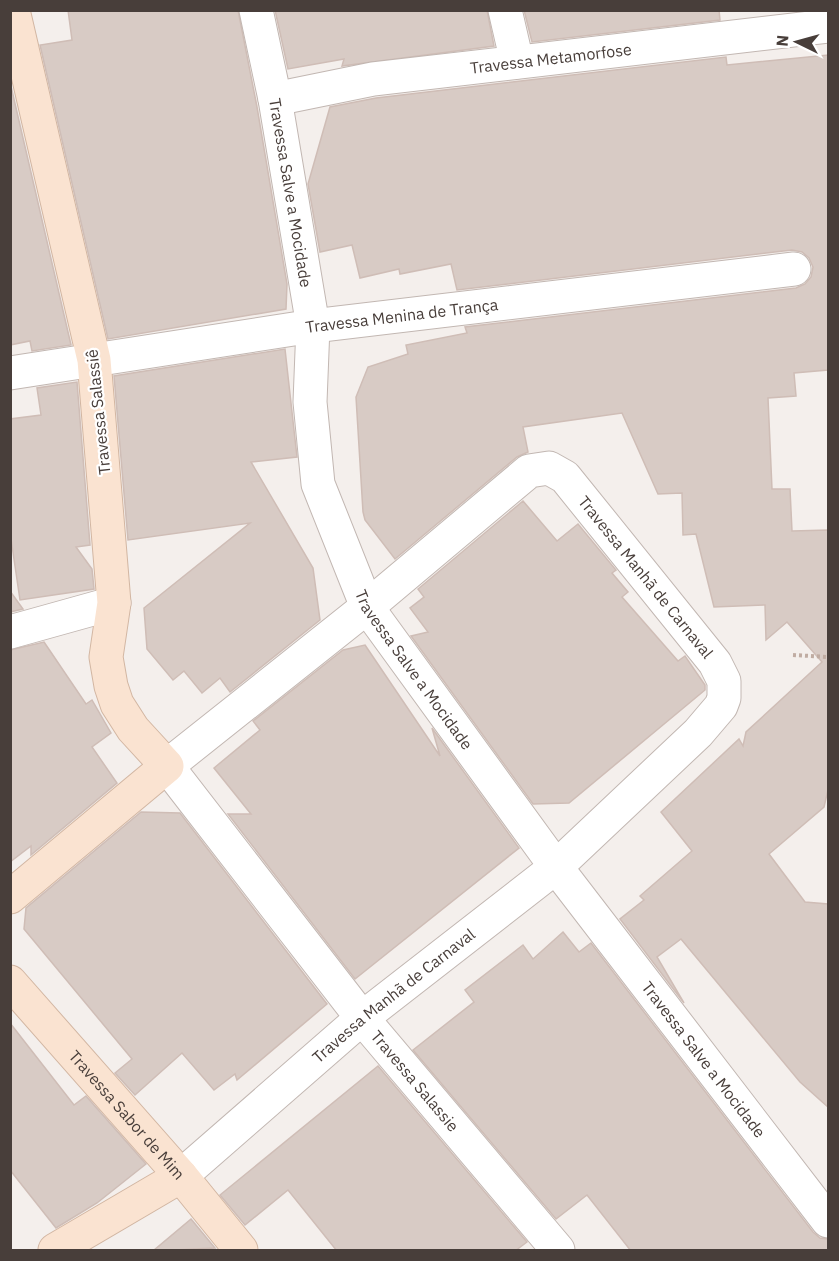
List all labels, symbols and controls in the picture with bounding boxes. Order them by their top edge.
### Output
north arrow [767,12,827,72]
text: N [772,34,793,47]
street label: Travessa Metamorfose [469,39,633,78]
street label: Travessa Salve a Mocidade [265,97,316,289]
street label: Travessa Menina de Trança [304,294,500,337]
street label: Travessa Salassiê [81,348,115,476]
street label: Travessa Manhã de Carnaval [574,492,718,662]
street label: Travessa Salve a Mocidade [351,587,477,754]
street label: Travessa Manhã de Carnaval [308,924,479,1067]
street label: Travessa Salve a Mocidade [637,977,770,1142]
street label: Travessa Salassie [367,1026,464,1136]
street label: Travessa Sabor de Mim [65,1046,189,1184]

